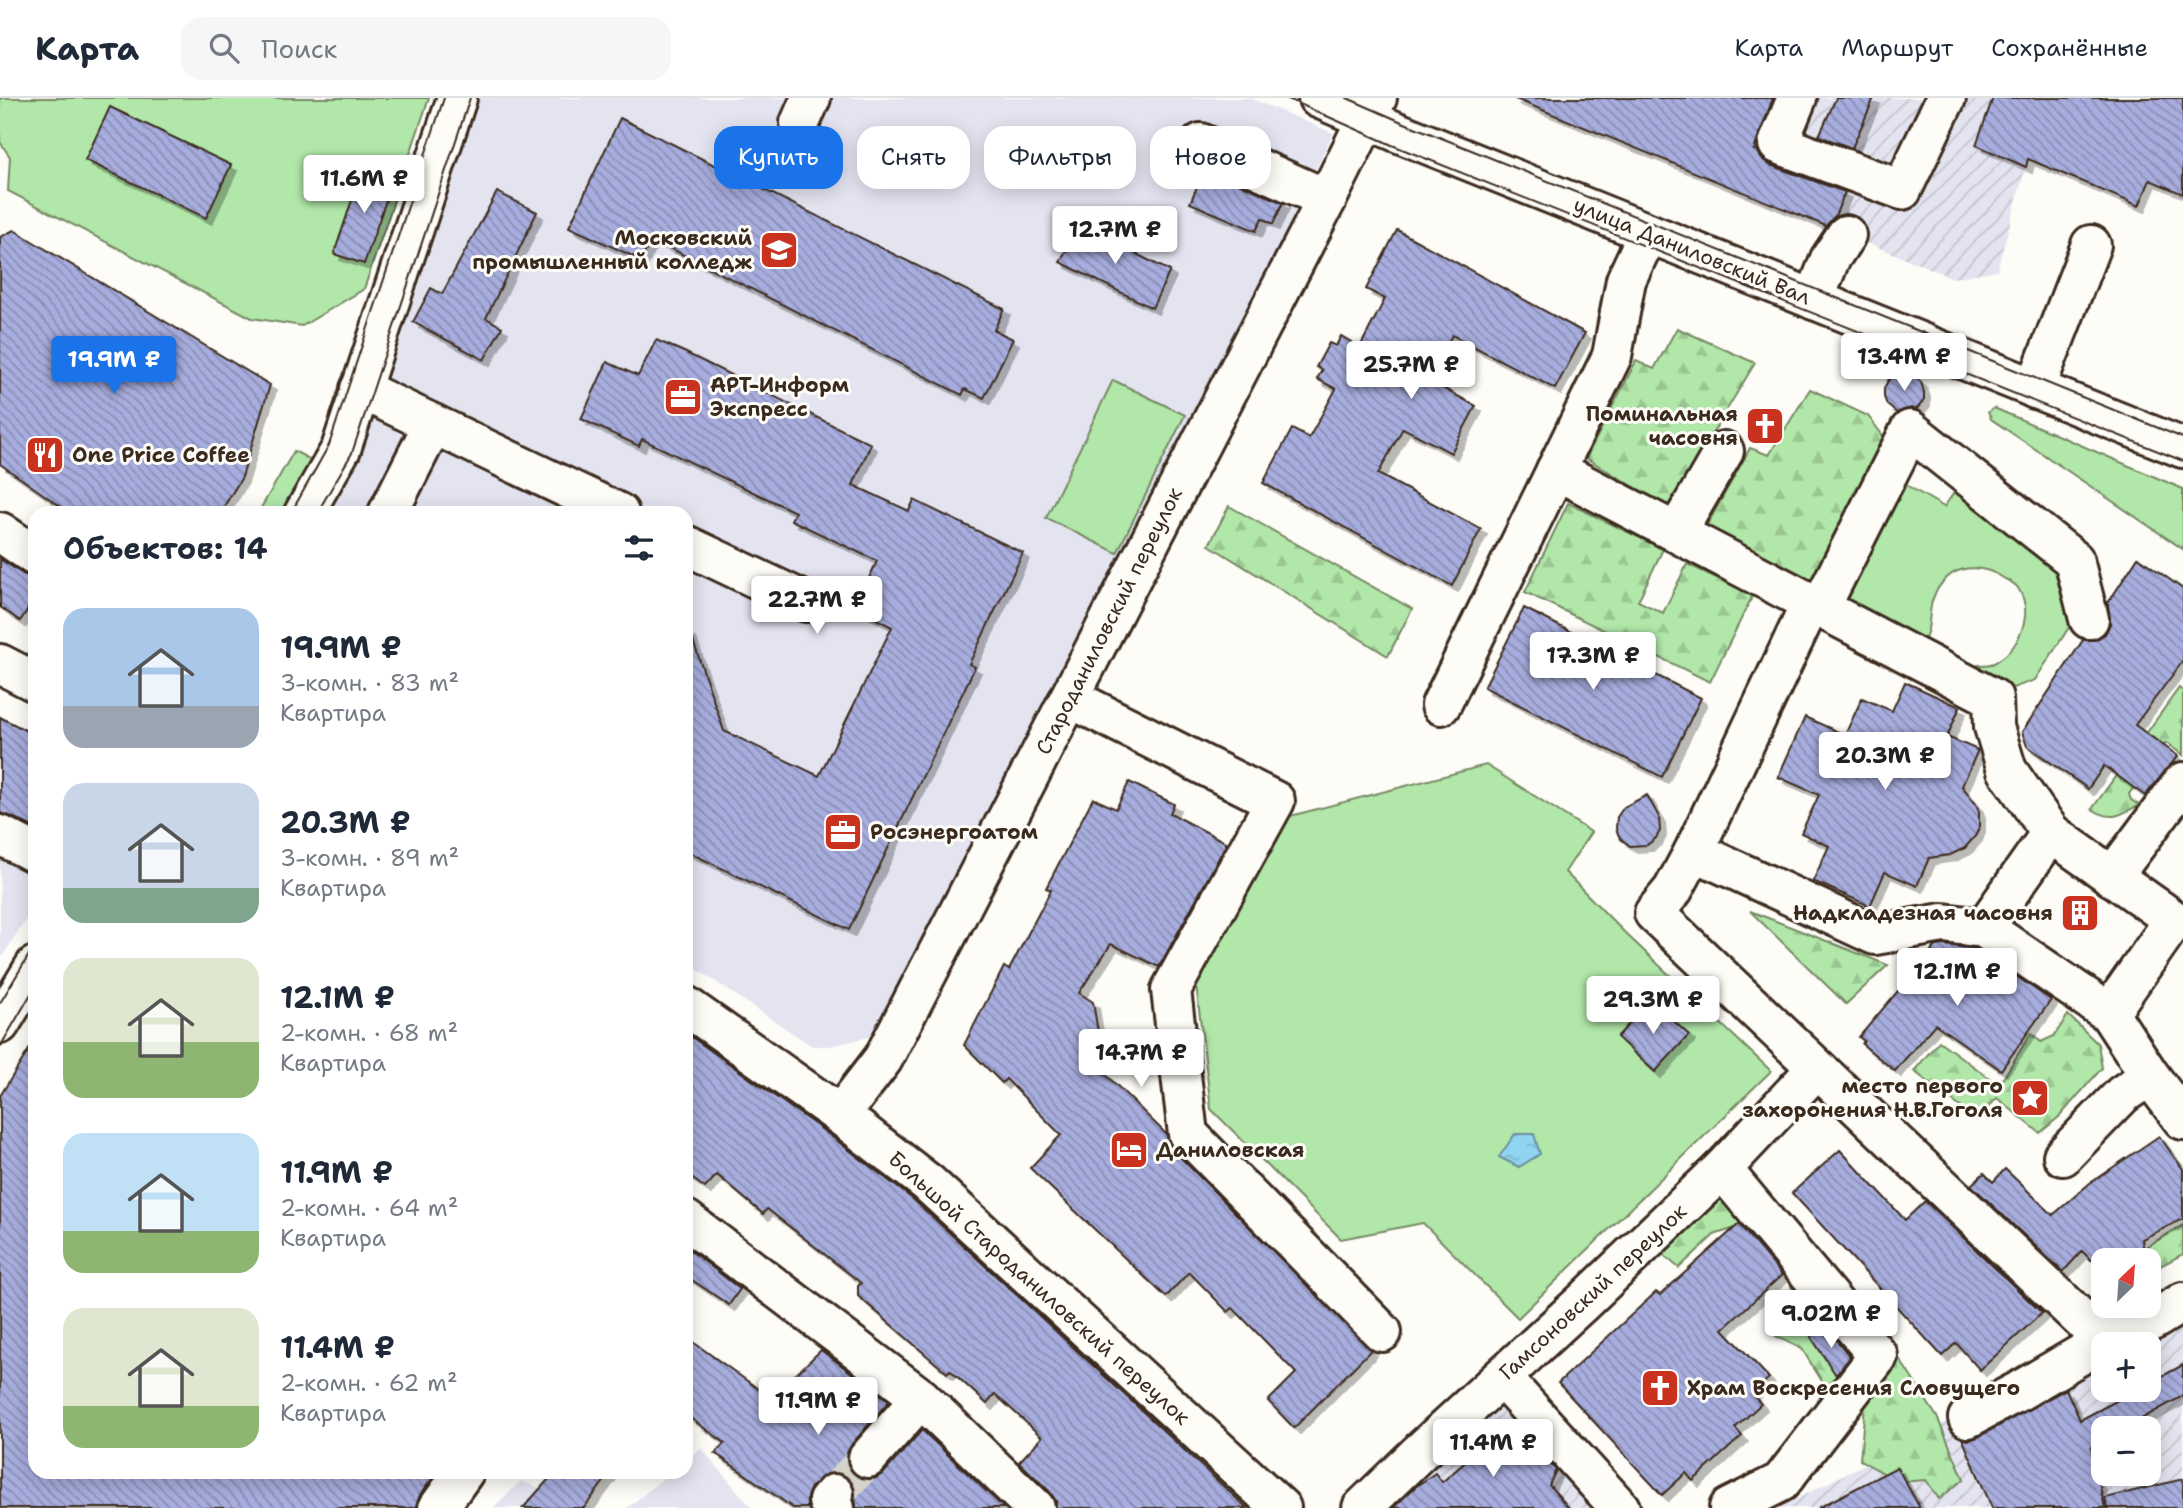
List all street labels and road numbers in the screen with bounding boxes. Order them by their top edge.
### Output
street label: улица Даниловский Вал [1569,191,1815,312]
street label: Староданиловский переулок [1029,483,1189,759]
street label: Большой Староданиловский переулок [882,1145,1196,1431]
street label: Гамсоновский переулок [1493,1198,1693,1386]

